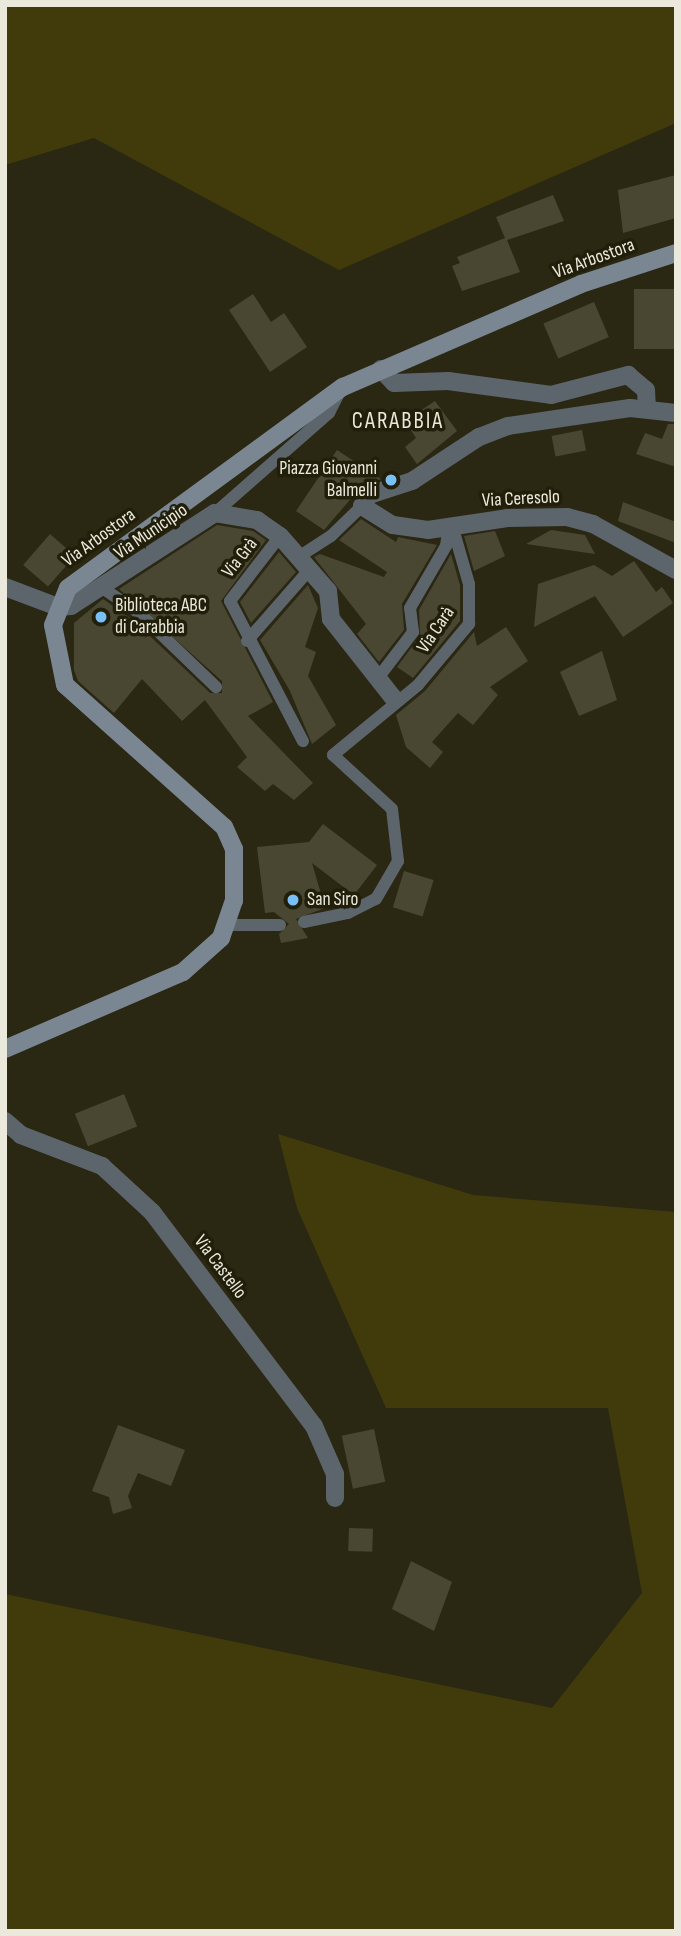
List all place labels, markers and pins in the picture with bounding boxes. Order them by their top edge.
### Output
place label: Piazza Giovanni Balmelli [279,458,377,502]
marker: Piazza Giovanni Balmelli [383,472,399,488]
place label: Biblioteca ABC di Carabbia [115,595,207,639]
marker: Biblioteca ABC di Carabbia [93,609,109,625]
place label: San Siro [307,889,358,911]
marker: San Siro [285,892,301,908]

